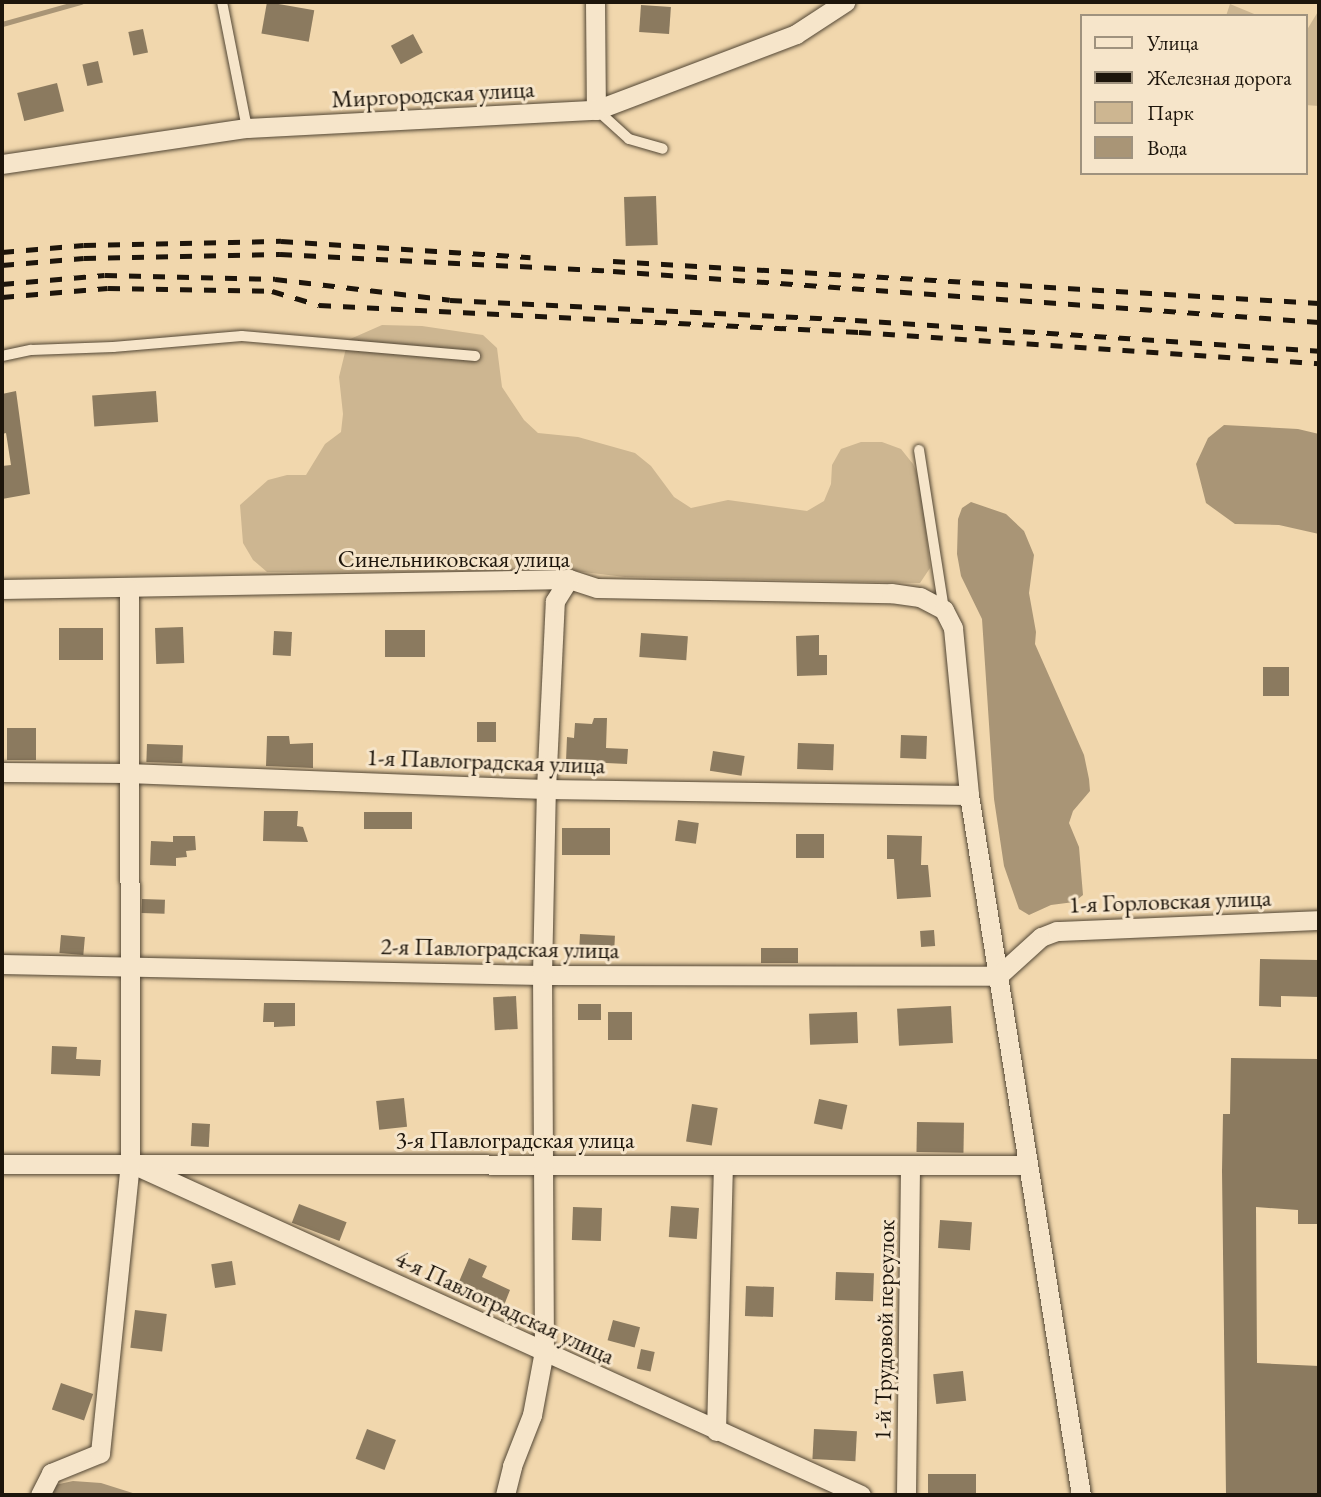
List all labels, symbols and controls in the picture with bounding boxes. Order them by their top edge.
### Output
legend [1080,14,1307,175]
text: Улица [1147,29,1199,56]
text: Железная дорога [1147,64,1292,91]
street label: Миргородская улица [331,74,535,114]
text: Парк [1147,99,1194,126]
text: Вода [1147,134,1187,161]
street label: Синельниковская улица [338,545,570,573]
street label: 1-я Павлоградская улица [366,742,606,780]
street label: 1-я Горловская улица [1068,883,1272,919]
street label: 2-я Павлоградская улица [380,932,620,964]
street label: 3-я Павлоградская улица [396,1126,634,1154]
street label: 1-й Трудовой переулок [868,1219,900,1441]
street label: 4-я Павлоградская улица [391,1243,619,1371]

